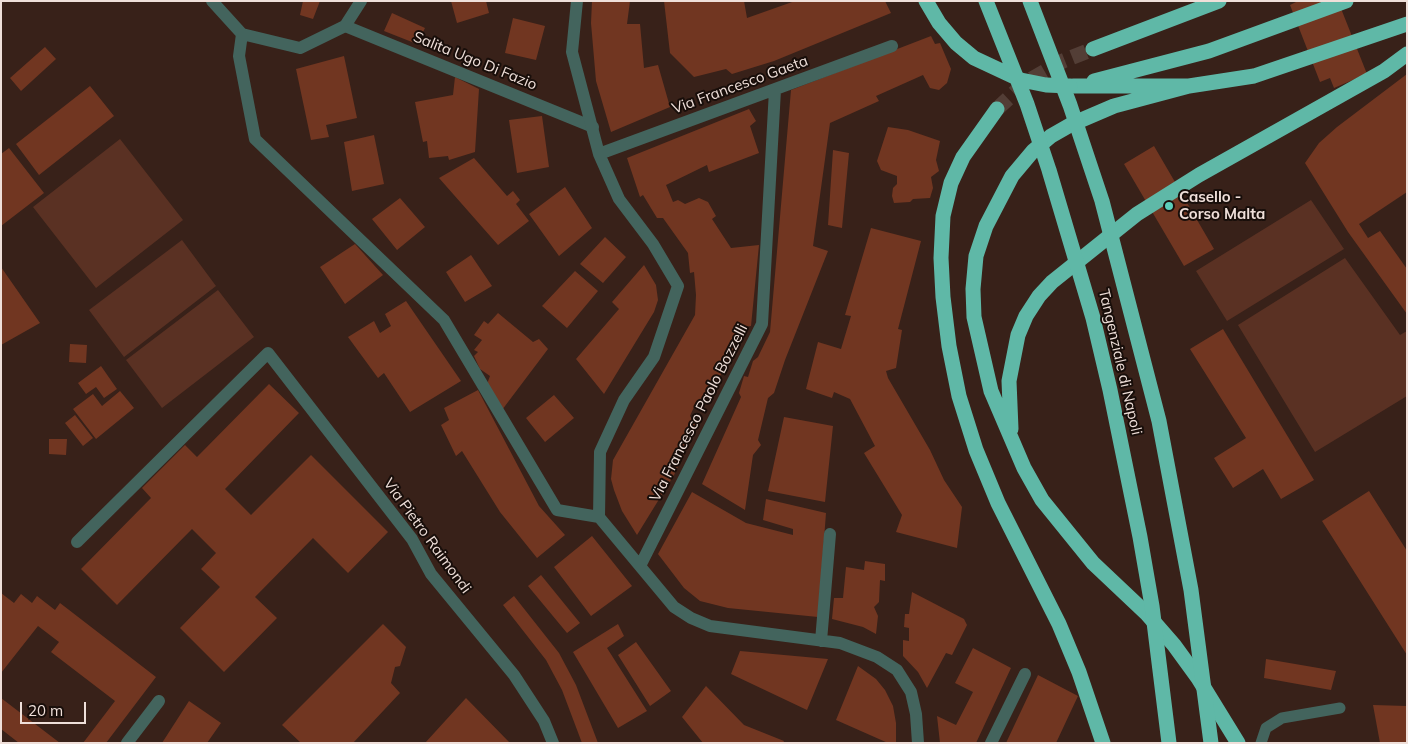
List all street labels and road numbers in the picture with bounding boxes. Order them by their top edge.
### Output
street label: Salita Ugo Di Fazio [410,28,540,94]
street label: Via Francesco Gaeta [670,52,810,118]
street label: Tangenziale di Napoli [1094,287,1146,437]
street label: Via Francesco Paolo Bozzelli [646,321,752,505]
street label: Via Pietro Raimondi [379,475,475,597]

